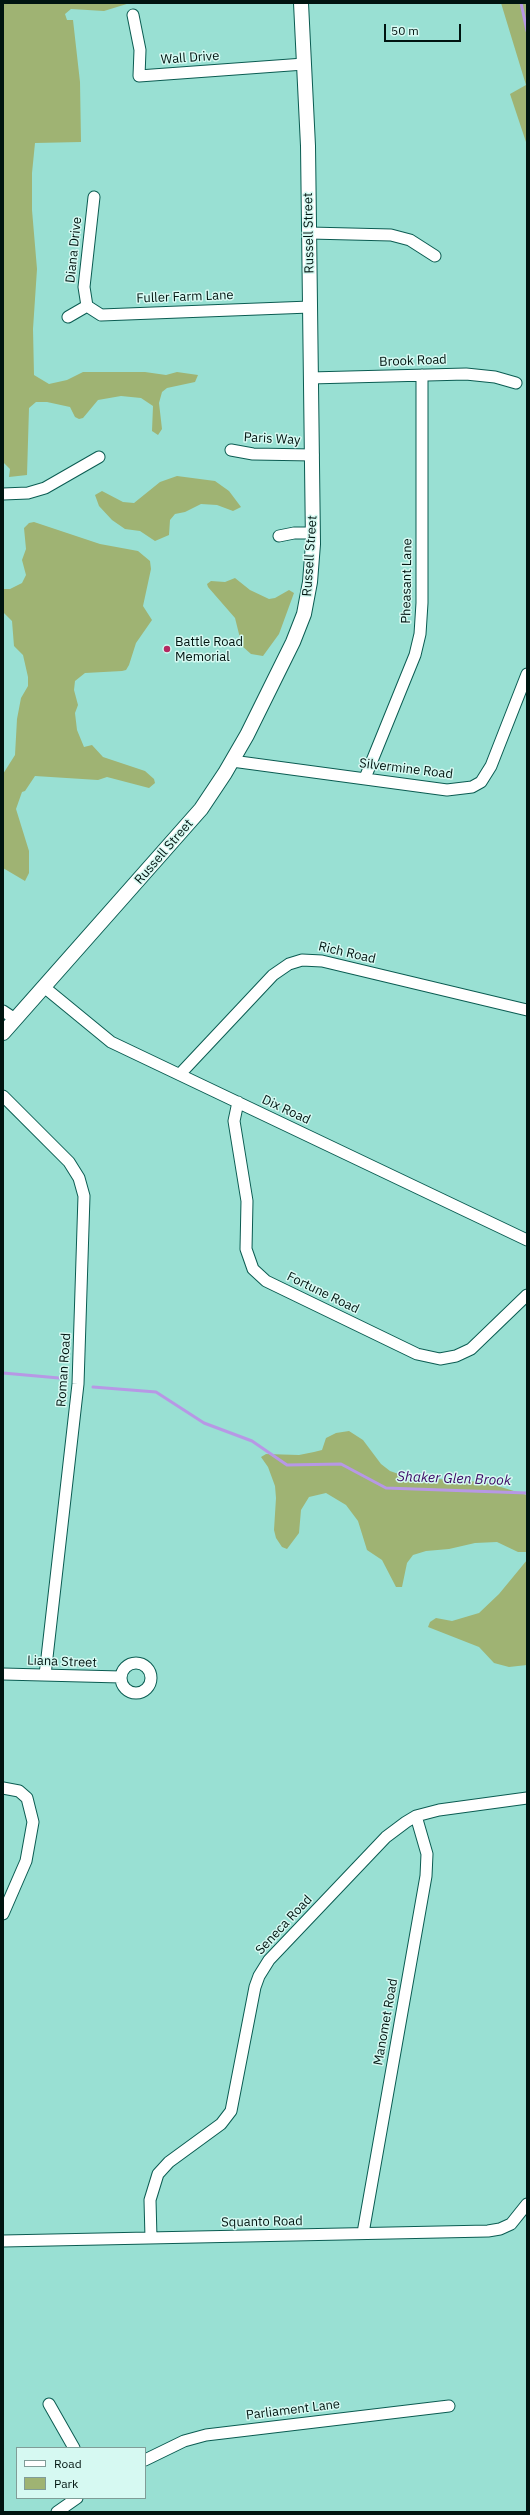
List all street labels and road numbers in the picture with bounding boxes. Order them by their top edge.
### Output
street label: Wall Drive [160,48,220,68]
street label: Russell Street [300,192,318,274]
street label: Diana Drive [63,216,85,284]
street label: Fuller Farm Lane [136,288,234,306]
street label: Brook Road [379,352,447,370]
street label: Paris Way [243,430,301,448]
street label: Russell Street [299,515,321,597]
street label: Pheasant Lane [398,538,416,624]
street label: Silvermine Road [358,756,454,782]
street label: Russell Street [131,816,197,888]
street label: Rich Road [317,939,377,967]
street label: Dix Road [259,1092,313,1128]
street label: Fortune Road [284,1269,362,1317]
street label: Roman Road [54,1333,74,1407]
street label: Liana Street [27,1653,97,1671]
street label: Seneca Road [252,1892,316,1958]
street label: Manomet Road [371,1977,401,2067]
street label: Squanto Road [221,2213,303,2231]
street label: Parliament Lane [245,2396,341,2424]

